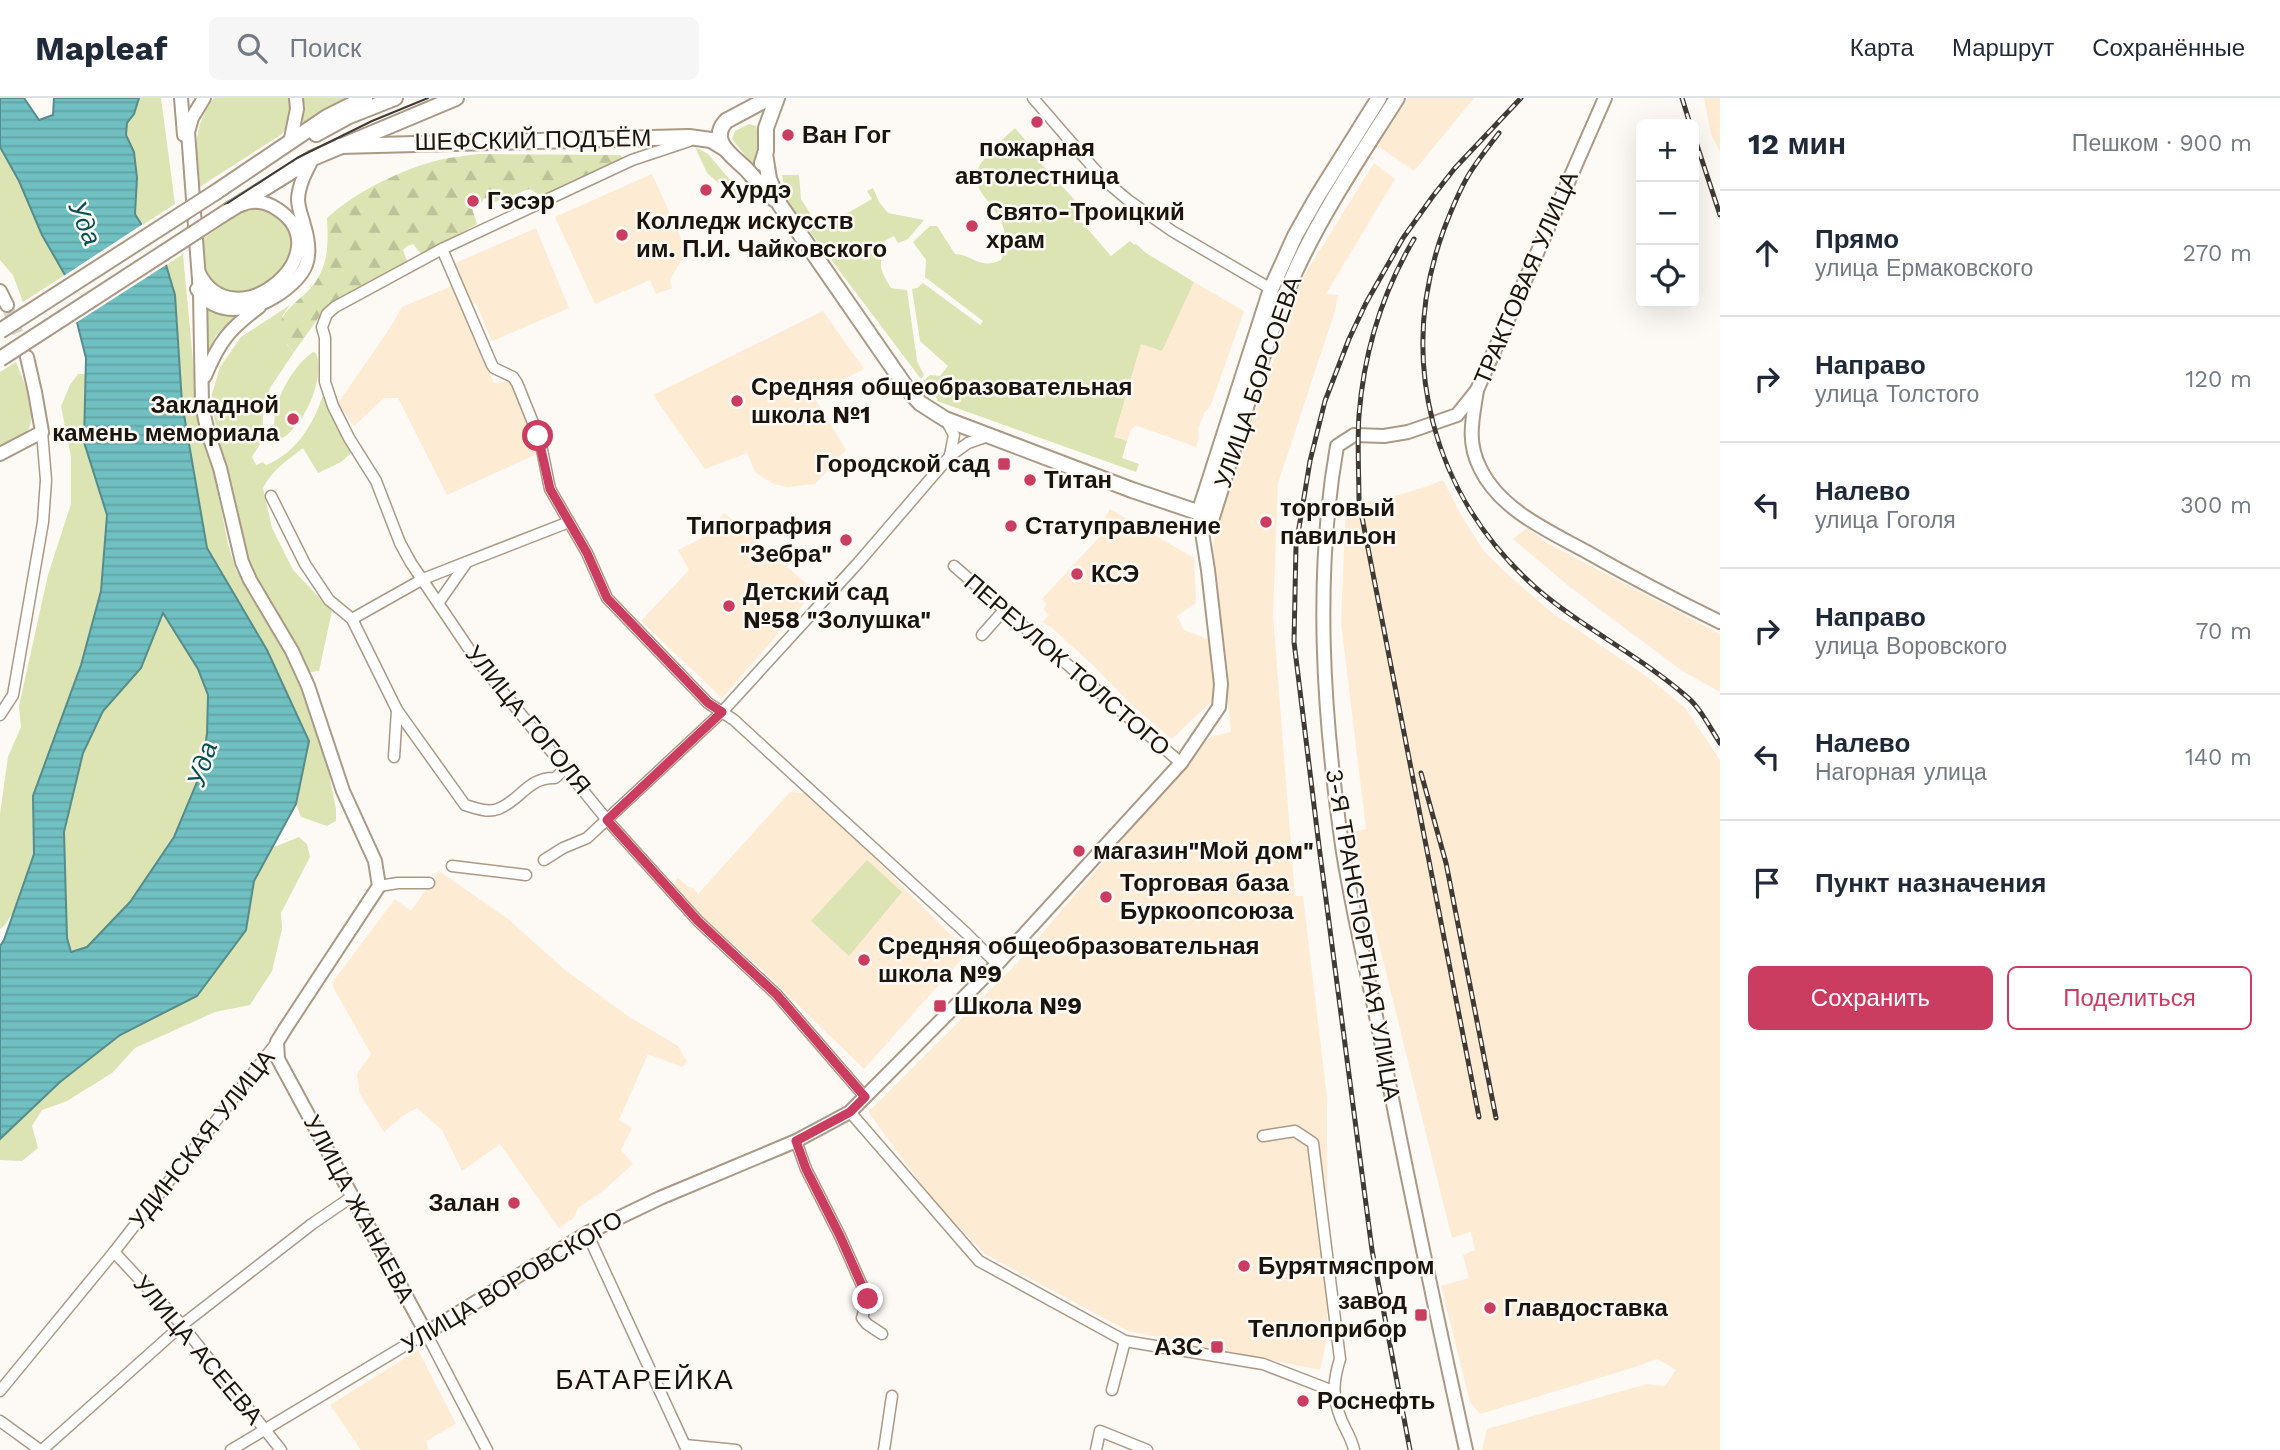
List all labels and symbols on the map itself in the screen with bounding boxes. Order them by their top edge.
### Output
marker: пожарная автолестница [1029,114,1045,130]
place label: Ван Гог [802,121,891,149]
street label: ШЕФСКИЙ ПОДЪЁМ [414,124,652,156]
marker: Ван Гог [780,127,796,143]
place label: пожарная автолестница [955,134,1120,190]
street label: ТРАКТОВАЯ УЛИЦА [1468,167,1584,389]
place label: Хурдэ [720,176,791,204]
marker: Хурдэ [698,182,714,198]
place label: Гэсэр [487,187,555,215]
marker: Гэсэр [465,193,481,209]
water label: Уда [62,195,108,250]
place label: Свято-Троицкий храм [986,198,1185,254]
place label: Колледж искусств им. П.И. Чайковского [636,207,887,263]
marker: Свято-Троицкий храм [964,218,980,234]
marker: Колледж искусств им. П.И. Чайковского [614,227,630,243]
street label: УЛИЦА БОРСОЕВА [1209,272,1307,492]
place label: Средняя общеобразовательная школа №1 [751,373,1133,429]
place label: Закладной камень мемориала [52,391,280,447]
marker: Средняя общеобразовательная школа №1 [729,393,745,409]
marker: Закладной камень мемориала [285,411,301,427]
route start [522,420,553,451]
place label: Городской сад [815,450,990,478]
marker: Городской сад [996,456,1012,472]
place label: Титан [1044,466,1112,494]
marker: Титан [1022,472,1038,488]
place label: торговый павильон [1280,494,1397,550]
place label: Типография "Зебра" [687,512,832,568]
place label: Статуправление [1025,512,1221,540]
marker: торговый павильон [1258,514,1274,530]
marker: Статуправление [1003,518,1019,534]
marker: Типография "Зебра" [838,532,854,548]
place label: КСЭ [1091,560,1139,588]
marker: КСЭ [1069,566,1085,582]
street label: ПЕРЕУЛОК ТОЛСТОГО [959,568,1175,762]
place label: Детский сад №58 "Золушка" [743,578,931,634]
marker: Детский сад №58 "Золушка" [721,598,737,614]
street label: УЛИЦА ГОГОЛЯ [460,640,596,800]
water label: Уда [180,738,223,791]
street label: 3-Я ТРАНСПОРТНАЯ УЛИЦА [1320,767,1406,1103]
place label: магазин"Мой дом" [1093,837,1314,865]
marker: магазин"Мой дом" [1071,843,1087,859]
place label: Торговая база Буркоопсоюза [1120,869,1294,925]
marker: Торговая база Буркоопсоюза [1098,889,1114,905]
place label: Средняя общеобразовательная школа №9 [878,932,1260,988]
marker: Средняя общеобразовательная школа №9 [856,952,872,968]
place label: Школа №9 [954,992,1082,1020]
marker: Школа №9 [932,998,948,1014]
street label: УДИНСКАЯ УЛИЦА [124,1044,280,1234]
street label: УЛИЦА ЖАНАЕВА [298,1111,420,1307]
place label: Залан [429,1189,500,1217]
marker: Залан [506,1195,522,1211]
street label: УЛИЦА ВОРОВСКОГО [396,1205,628,1359]
place label: Бурятмяспром [1258,1252,1434,1280]
marker: Бурятмяспром [1236,1258,1252,1274]
street label: УЛИЦА АСЕЕВА [128,1270,268,1430]
route end [852,1283,883,1314]
place label: завод Теплоприбор [1248,1287,1407,1343]
place label: Главдоставка [1504,1294,1669,1322]
marker: Главдоставка [1482,1300,1498,1316]
marker: завод Теплоприбор [1413,1307,1429,1323]
place label: АЗС [1154,1333,1203,1361]
marker: АЗС [1209,1339,1225,1355]
district label: БАТАРЕЙКА [555,1363,735,1396]
place label: Роснефть [1317,1387,1435,1415]
marker: Роснефть [1295,1393,1311,1409]

